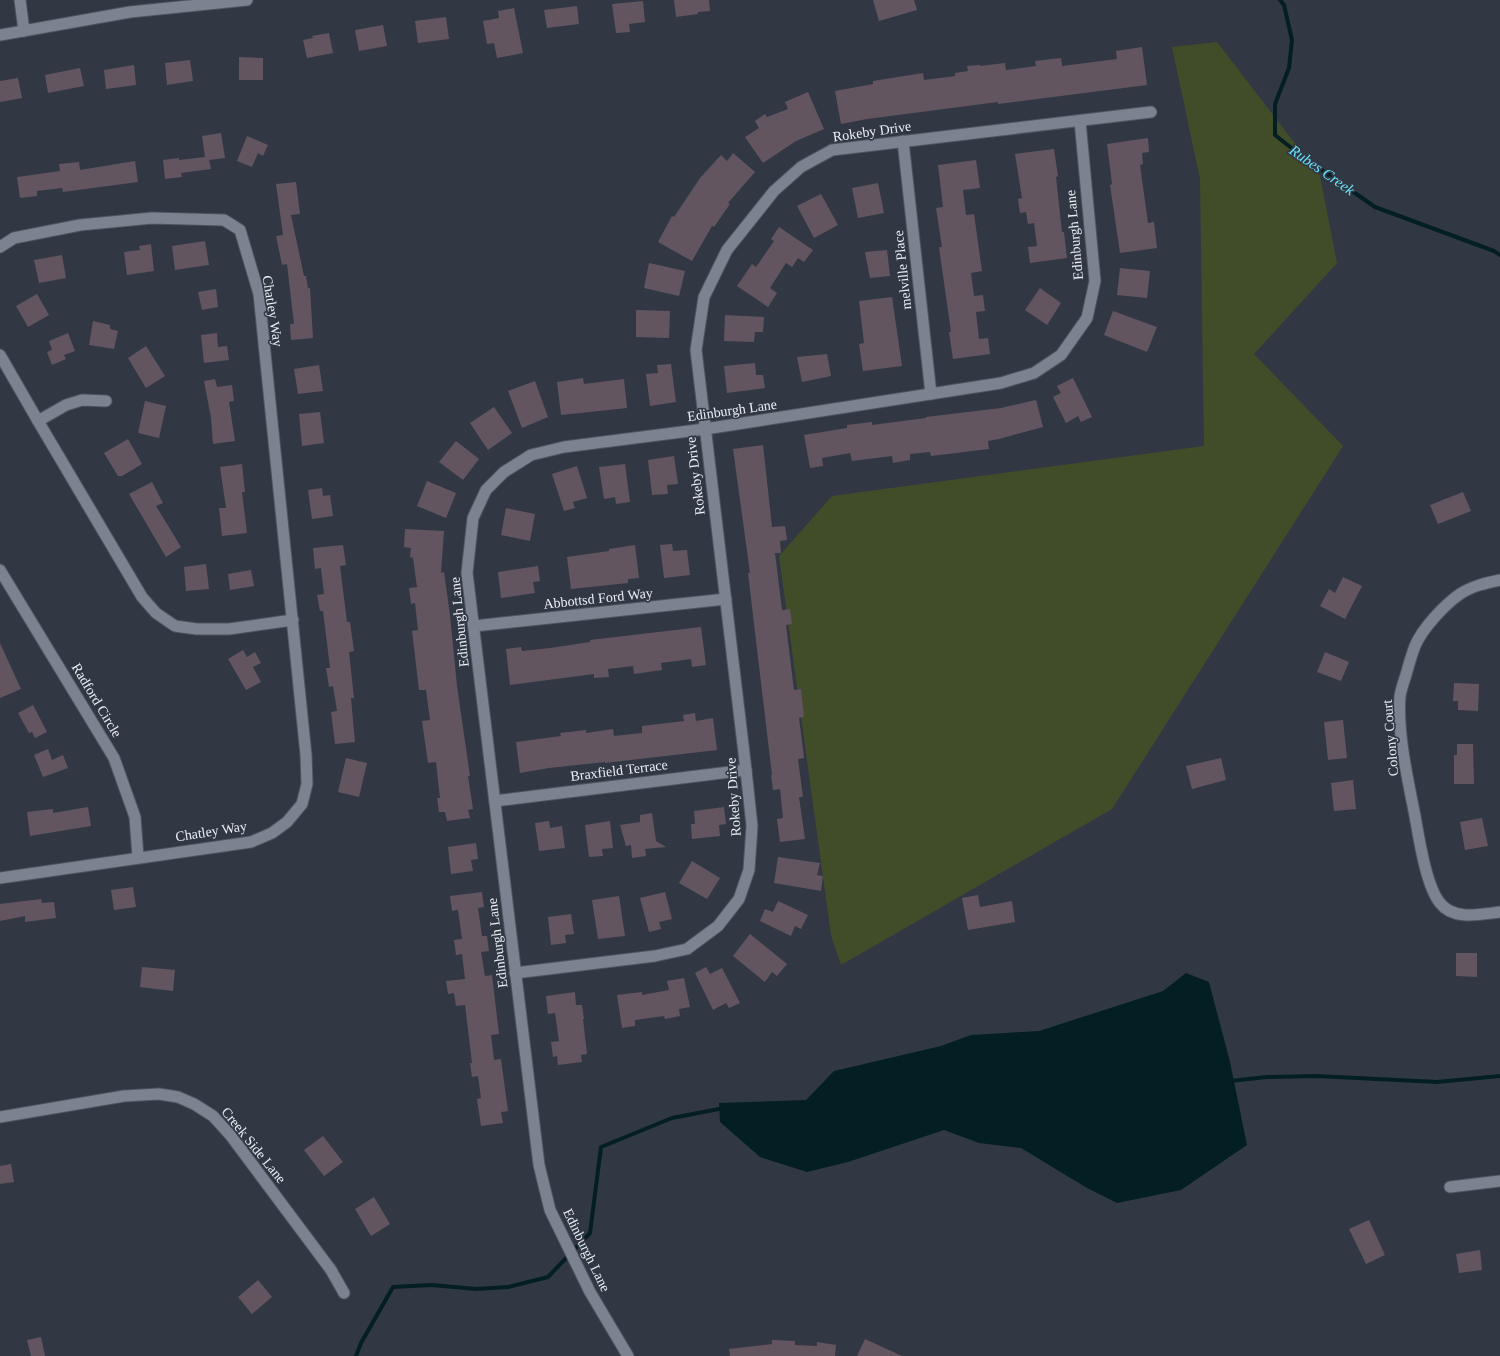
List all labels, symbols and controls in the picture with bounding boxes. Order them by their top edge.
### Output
street label: Rokeby Drive [832,119,912,144]
water label: Rubes Creek [1286,141,1358,198]
street label: Edinburgh Lane [1063,189,1086,281]
street label: melville Place [891,230,914,310]
street label: Chatley Way [259,274,286,348]
street label: Edinburgh Lane [686,397,778,424]
street label: Rokeby Drive [683,436,708,516]
street label: Edinburgh Lane [447,576,472,668]
street label: Abbottsd Ford Way [543,585,653,612]
street label: Radford Circle [69,661,125,740]
street label: Colony Court [1380,699,1401,777]
street label: Braxfield Terrace [570,757,669,784]
street label: Rokeby Drive [723,757,744,837]
street label: Chatley Way [174,818,248,845]
street label: Edinburgh Lane [485,897,510,989]
street label: Creek Side Lane [218,1104,289,1186]
street label: Edinburgh Lane [560,1206,613,1294]

